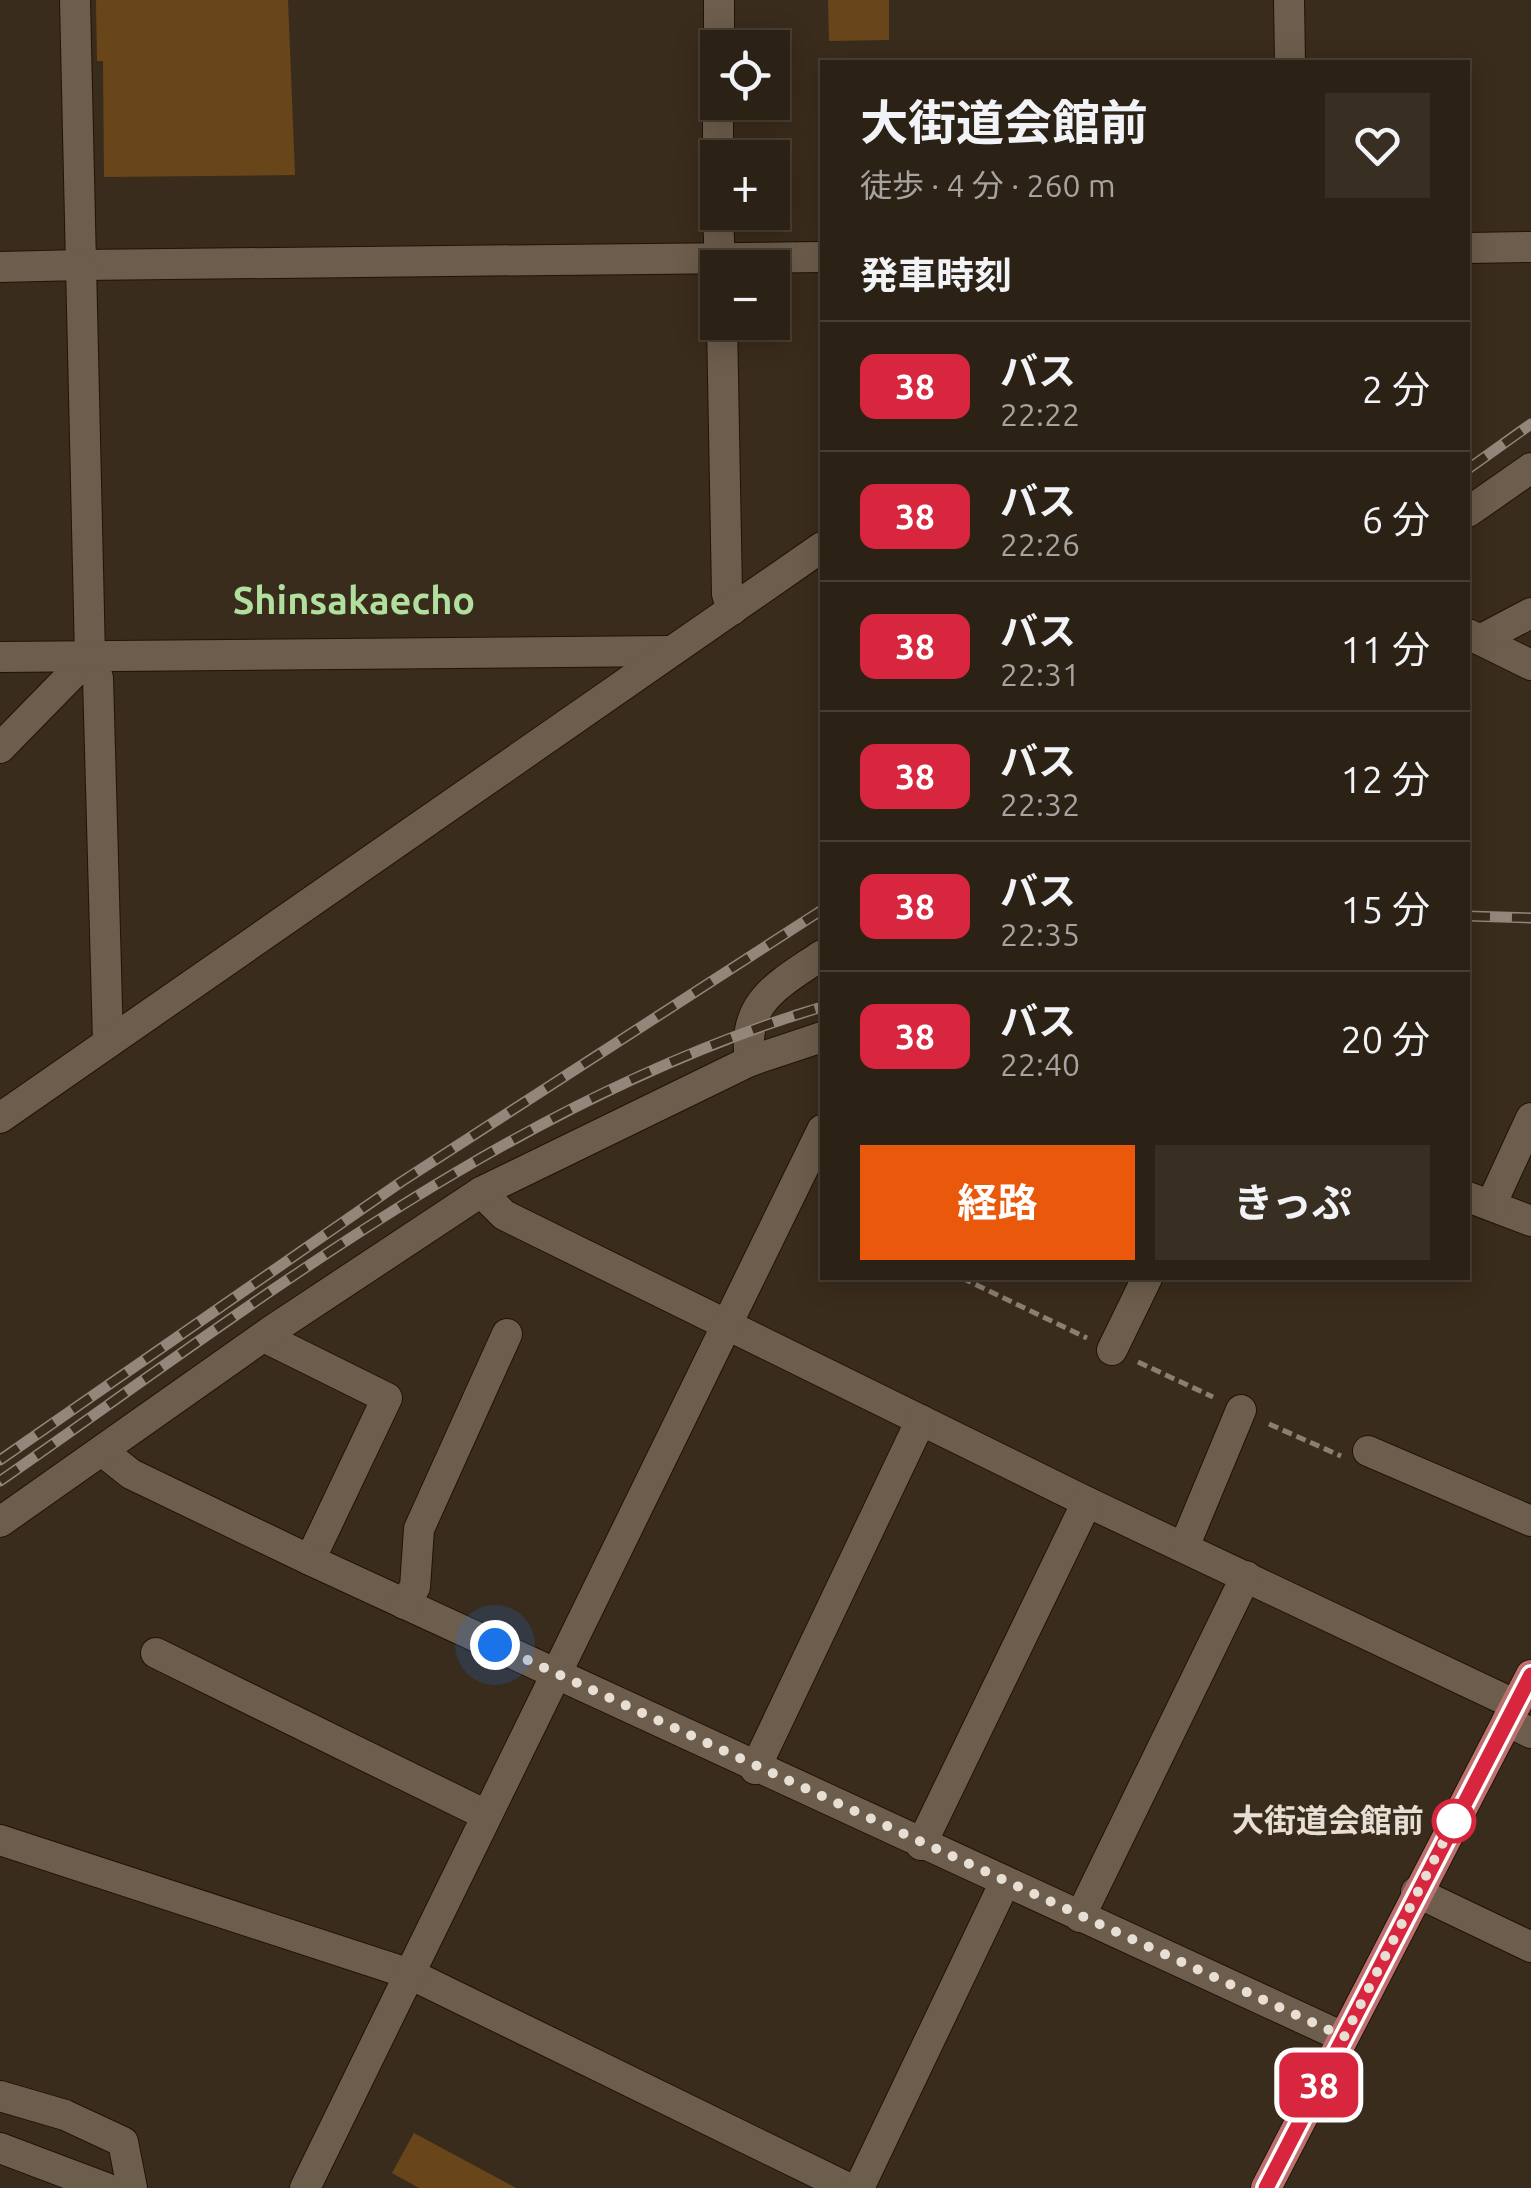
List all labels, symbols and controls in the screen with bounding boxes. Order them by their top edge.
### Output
map controls [700,30,790,340]
button: locate [700,30,790,120]
button: heart [1325,93,1430,198]
text: 大街道会館前 [860,95,1148,149]
button: + [700,140,790,230]
text: 徒歩 · 4 分 · 260 m [860,167,1116,203]
button: − [700,250,790,340]
text: 発車時刻 [860,254,1012,296]
text: バス [1000,350,1076,392]
text: 38 [895,366,935,406]
text: 2 分 [1362,368,1430,410]
text: 22:22 [1000,396,1080,432]
text: バス [1000,480,1076,522]
text: 38 [895,496,935,536]
text: 6 分 [1362,498,1430,540]
text: 22:26 [1000,526,1080,562]
district label: Shinsakaecho [233,579,475,621]
text: バス [1000,610,1076,652]
text: 38 [895,626,935,666]
text: 11 分 [1340,628,1430,670]
text: 22:31 [1000,656,1080,692]
text: バス [1000,740,1076,782]
text: 38 [895,756,935,796]
text: 12 分 [1340,758,1430,800]
text: 22:32 [1000,786,1080,822]
text: バス [1000,870,1076,912]
text: 38 [895,886,935,926]
text: 15 分 [1340,888,1430,930]
text: 22:35 [1000,916,1080,952]
text: バス [1000,1000,1076,1042]
text: 38 [895,1016,935,1056]
text: 20 分 [1340,1018,1430,1060]
text: 22:40 [1000,1046,1080,1082]
button: 経路 [860,1145,1135,1260]
button: きっぷ [1155,1145,1430,1260]
your location [470,1620,520,1670]
marker: 大街道会館前 [1433,1800,1475,1842]
place label: 大街道会館前 [1232,1802,1424,1838]
line badge: 38 [1274,2052,1364,2118]
text: 38 [1299,2065,1339,2105]

